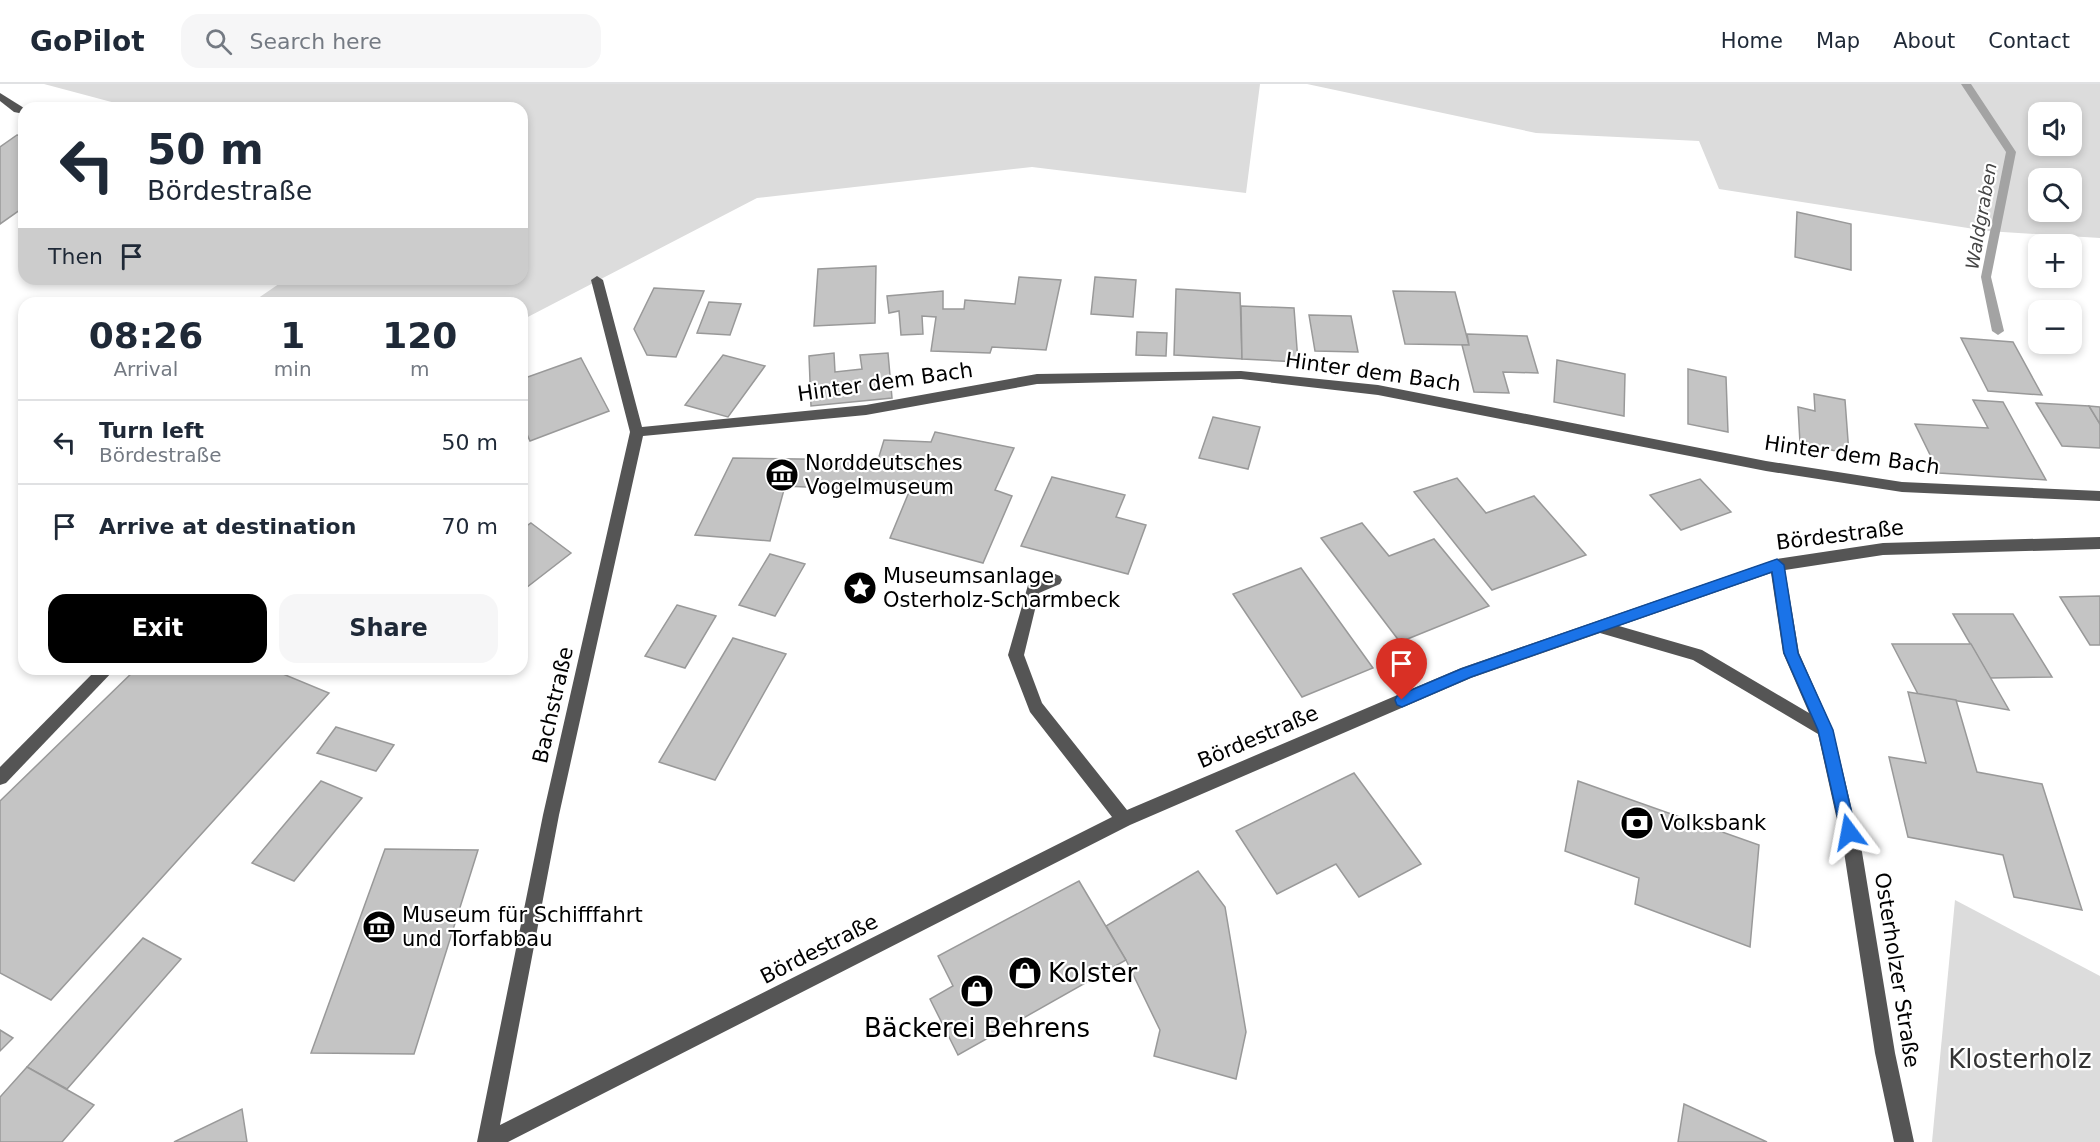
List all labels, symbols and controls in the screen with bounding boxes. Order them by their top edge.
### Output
search box [181,14,601,68]
text: GoPilot [30,25,145,58]
icon: search [202,25,235,58]
text: Search here [250,29,382,54]
text: Home [1721,29,1783,53]
text: Map [1816,29,1860,53]
text: About [1893,29,1955,53]
text: Contact [1988,29,2070,53]
map controls [2028,102,2082,354]
button: sound [2028,102,2082,156]
text: 50 m [147,125,264,174]
icon: left [48,126,126,204]
water label: Waldgraben [1961,161,2001,271]
button: search [2028,168,2082,222]
text: Bördestraße [147,175,312,206]
button: + [2028,234,2082,288]
icon: arrive [115,240,148,273]
text: Then [48,244,103,269]
button: − [2028,300,2082,354]
text: 08:26 [89,315,203,356]
text: 1 [280,315,305,356]
text: 120 [382,315,457,356]
street label: Hinter dem Bach [1284,348,1462,396]
text: Arrival [113,357,178,381]
text: min [274,357,312,381]
text: m [410,357,430,381]
street label: Hinter dem Bach [796,358,974,406]
text: Turn left [99,418,204,443]
icon: left [48,426,81,459]
text: 50 m [442,430,498,455]
street label: Hinter dem Bach [1763,431,1941,479]
text: Bördestraße [99,443,221,467]
place label: Norddeutsches Vogelmuseum [805,451,963,499]
museum icon: Norddeutsches Vogelmuseum [764,457,800,493]
icon: arrive [48,510,81,543]
text: Arrive at destination [99,514,356,539]
text: 70 m [442,514,498,539]
street label: Bördestraße [1775,515,1905,555]
place label: Museumsanlage Osterholz-Scharmbeck [883,564,1121,612]
place icon: Museumsanlage Osterholz-Scharmbeck [842,570,878,606]
button: Exit [48,594,267,663]
button: Share [279,594,498,663]
pin [1376,638,1427,700]
street label: Bachstraße [528,644,578,766]
icon: arrive [1385,647,1418,680]
street label: Bördestraße [1194,701,1322,773]
position arrow [1817,800,1881,864]
bank icon: Volksbank [1619,805,1655,841]
place label: Volksbank [1660,811,1767,835]
street label: Osterholzer Straße [1870,871,1924,1069]
place label: Museum für Schifffahrt und Torfabbau [402,903,643,951]
museum icon: Museum für Schifffahrt und Torfabbau [361,909,397,945]
street label: Bördestraße [756,909,882,989]
shop icon: Kolster [1007,955,1043,991]
place label: Kolster [1048,958,1138,988]
shop icon: Bäckerei Behrens [959,973,995,1009]
place label: Bäckerei Behrens [864,1013,1090,1043]
park label: Klosterholz [1948,1044,2092,1074]

